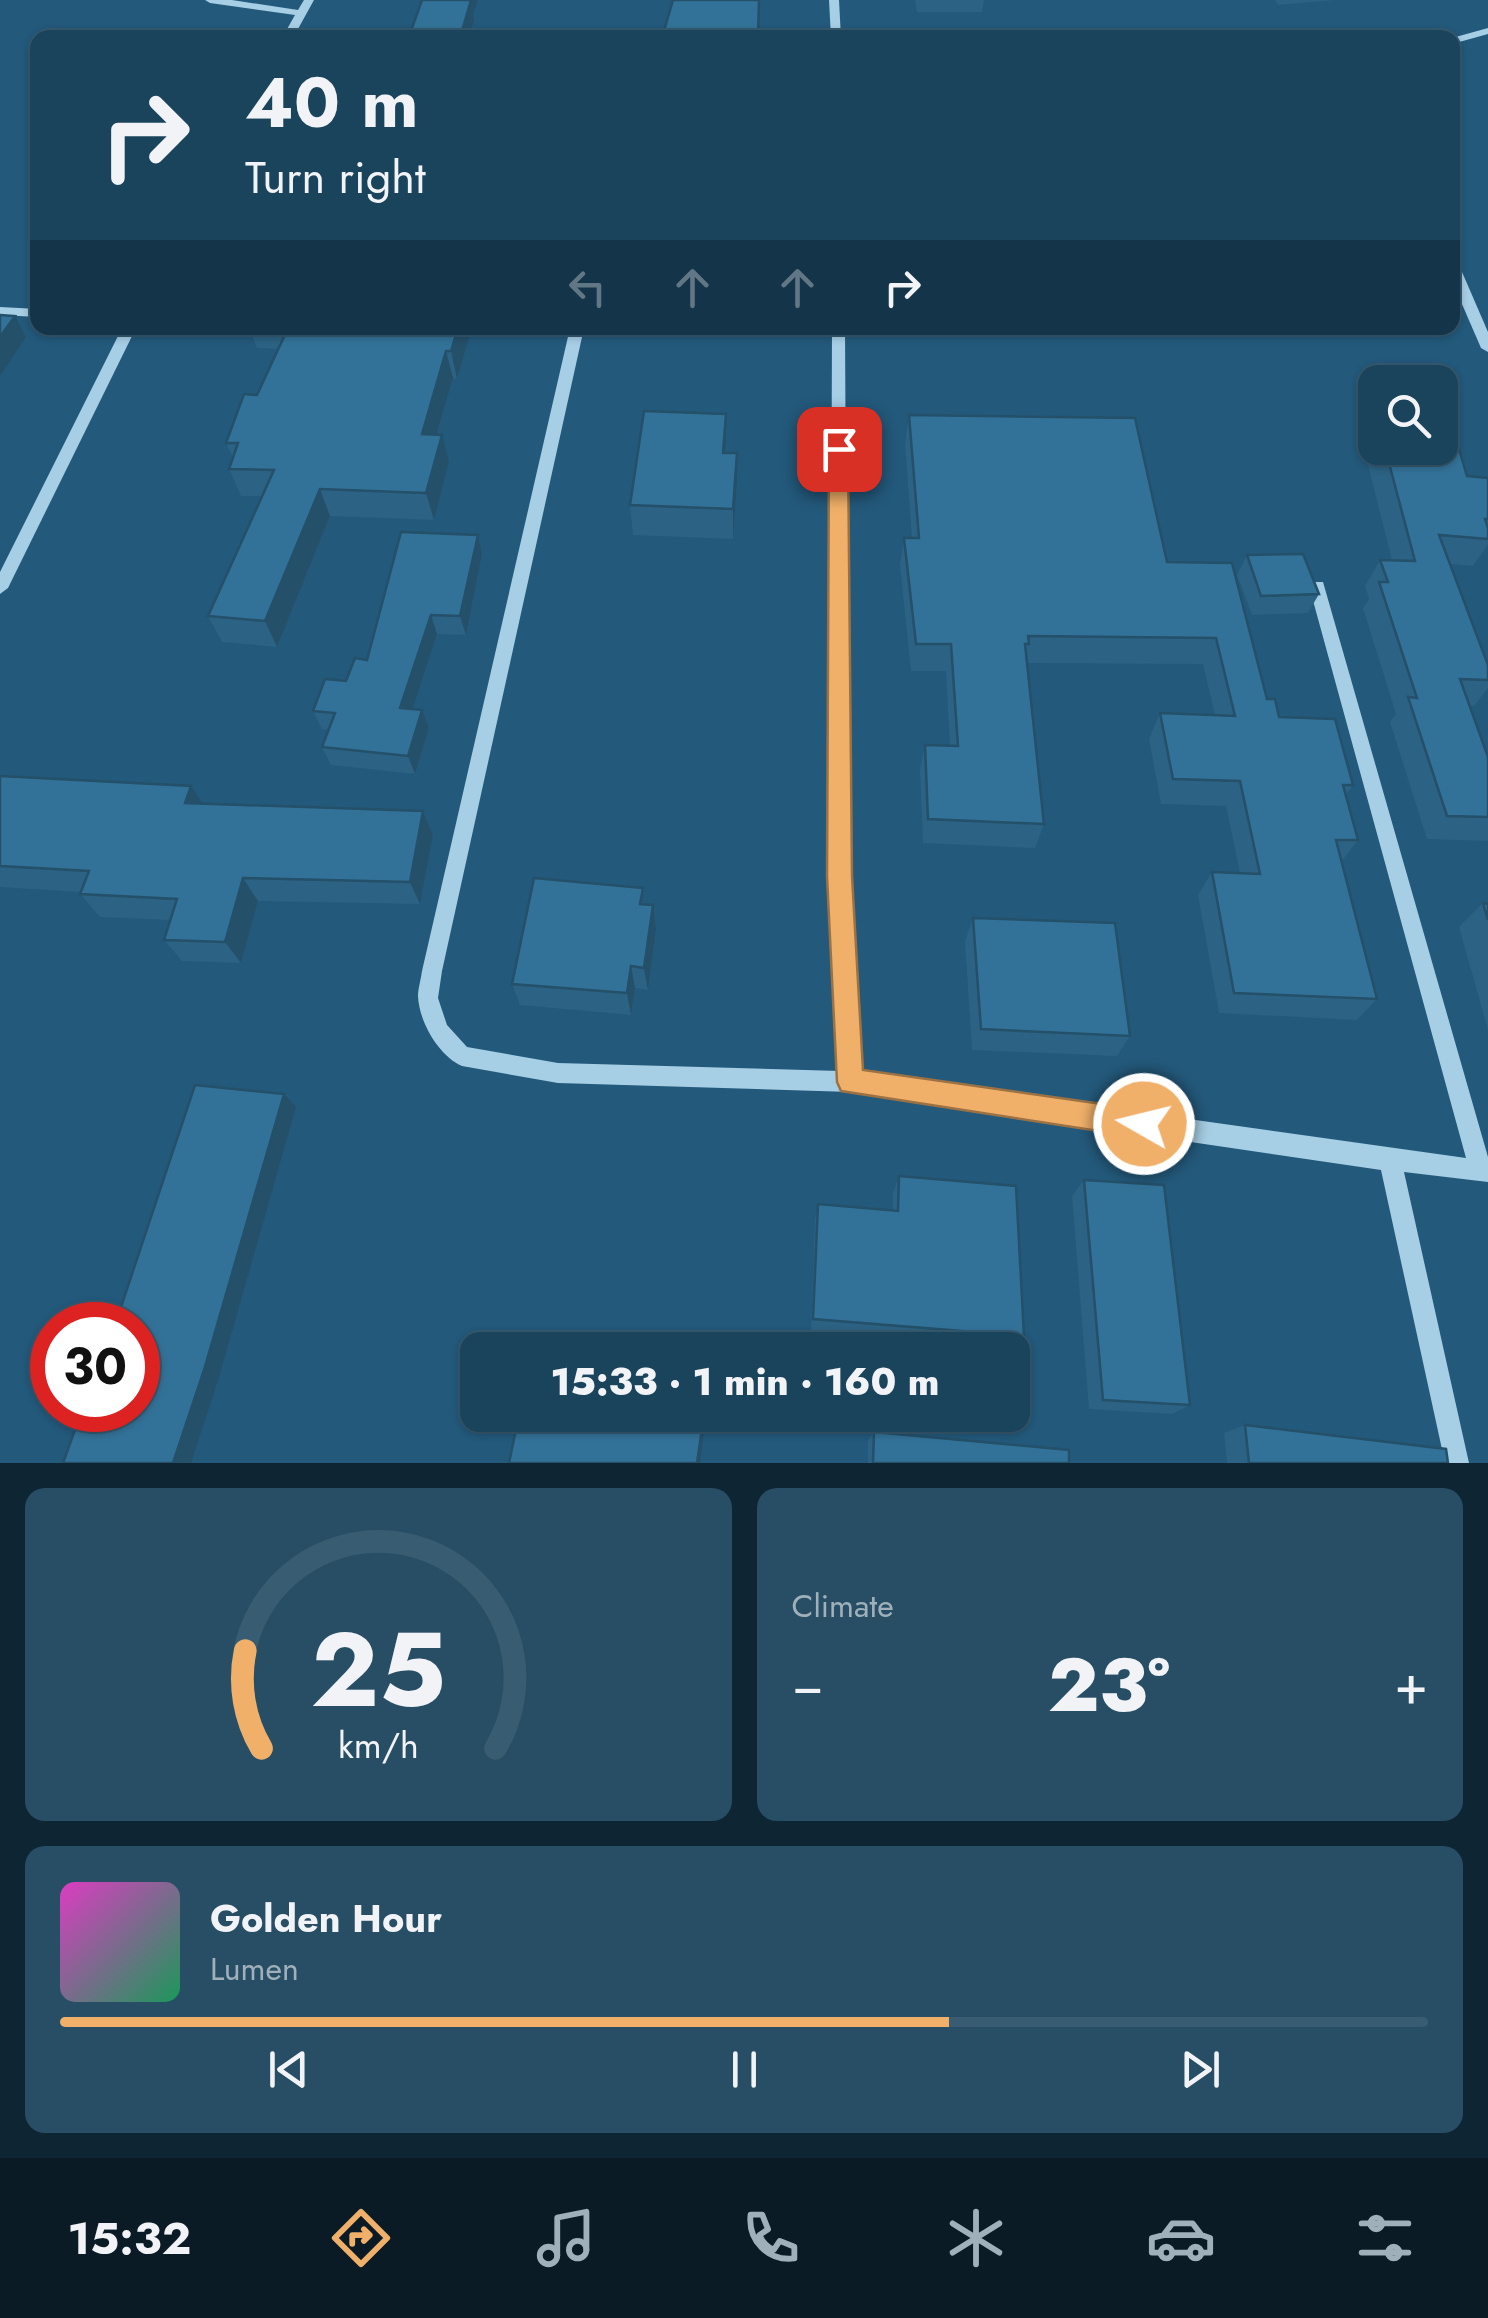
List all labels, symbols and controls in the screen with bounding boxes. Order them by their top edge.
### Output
text: 40 m [245,52,419,153]
icon: right [80,70,210,200]
text: Turn right [245,145,426,210]
icon: left [560,260,615,315]
icon: ahead [665,260,720,315]
icon: ahead [770,260,825,315]
icon: right [875,260,930,315]
map controls [1358,365,1458,465]
button: search [1358,365,1458,465]
pin [797,407,882,492]
icon: arrive [812,422,867,477]
position arrow [1092,1072,1196,1176]
speed limit sign: 30 [30,1302,160,1432]
text: 15:33 · 1 min · 160 m [551,1354,939,1409]
text: Climate [792,1583,894,1629]
text: 25 [311,1595,446,1745]
text: 23° [1048,1631,1170,1739]
text: − [792,1645,824,1725]
text: + [1394,1645,1428,1725]
text: km/h [338,1720,419,1771]
text: Golden Hour [210,1891,442,1946]
text: Lumen [210,1946,299,1992]
icon: previous [261,2042,316,2097]
icon: pause [717,2042,772,2097]
icon: next [1173,2042,1228,2097]
icon: directions [326,2203,396,2273]
icon: music [531,2203,601,2273]
icon: phone [736,2203,806,2273]
icon: climate [941,2203,1011,2273]
icon: car [1146,2203,1216,2273]
icon: filters [1350,2203,1420,2273]
text: 15:32 [67,2206,191,2271]

